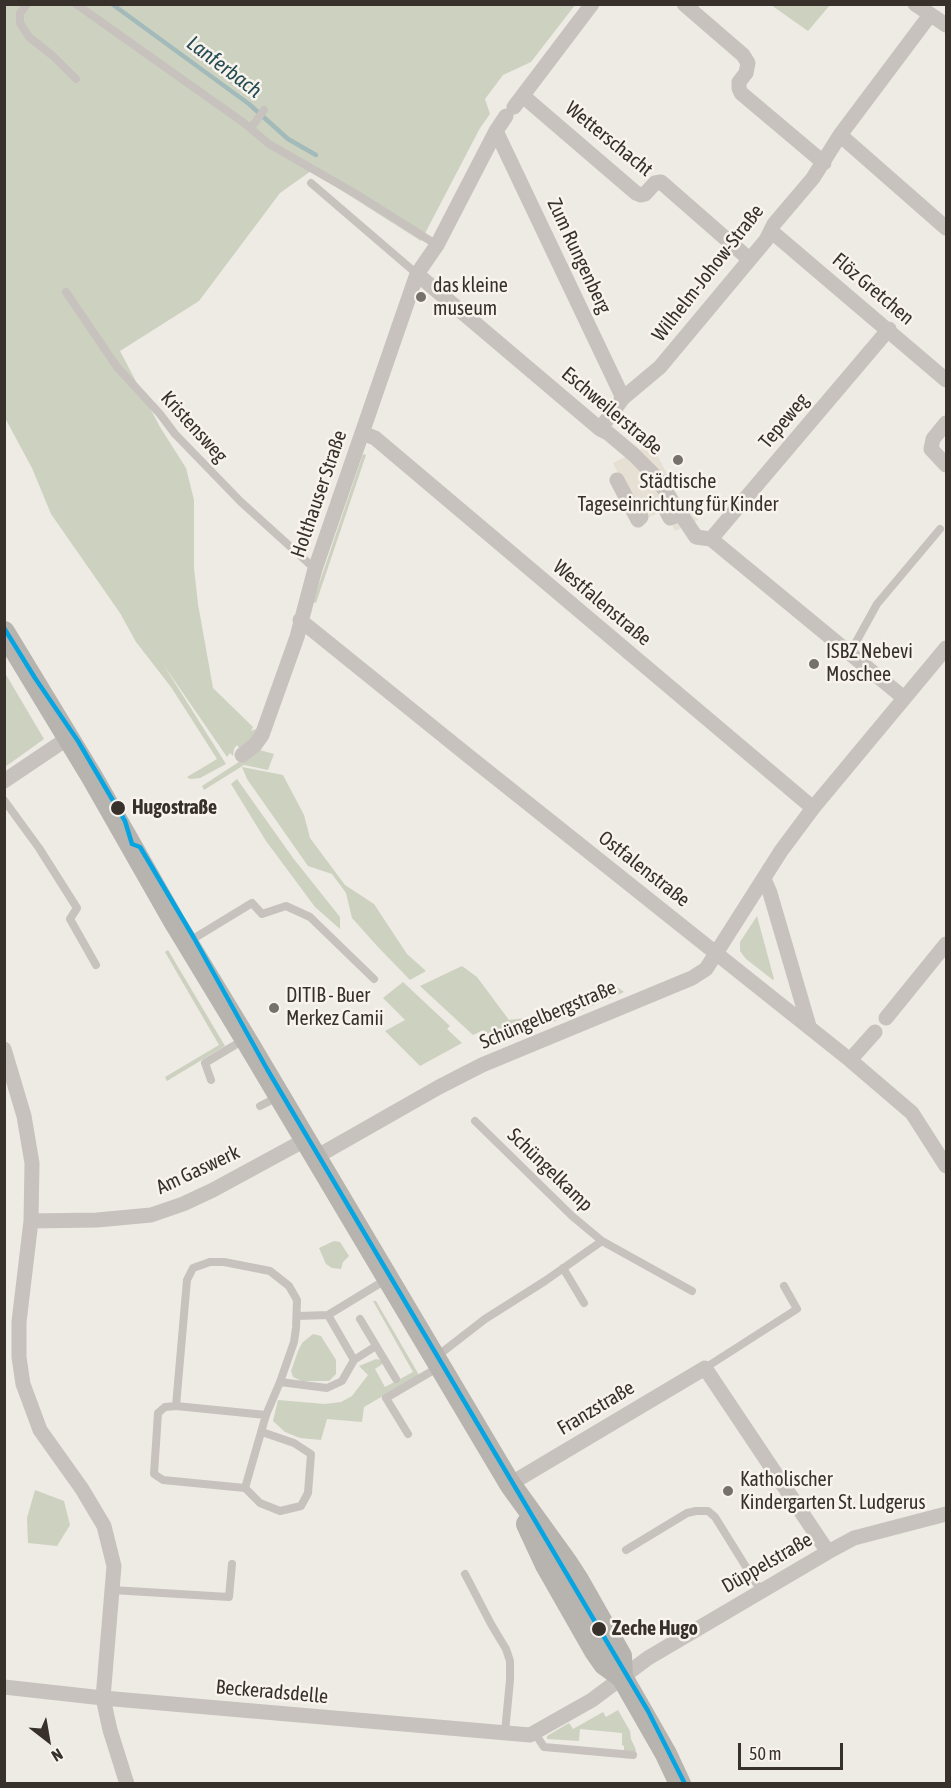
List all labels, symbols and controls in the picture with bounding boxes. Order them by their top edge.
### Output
water label: Lanferbach [182,31,266,103]
street label: Wetterschacht [560,96,658,182]
street label: Zum Rungenberg [542,194,616,318]
street label: Wilhelm-Johow-Straße [647,200,769,346]
street label: Flöz Gretchen [827,248,919,330]
place label: das kleine museum [433,274,508,321]
marker: das kleine museum [414,290,428,304]
street label: Eschweilerstraße [557,362,667,460]
street label: Kristensweg [156,386,232,468]
street label: Tepeweg [754,389,814,453]
street label: Holthauser Straße [286,427,352,561]
marker: Städtische Tageseinrichtung für Kinder [671,453,685,467]
place label: Städtische Tageseinrichtung für Kinder [578,470,778,517]
street label: Westfalenstraße [548,555,656,651]
place label: ISBZ Nebevi Moschee [826,640,913,687]
marker: ISBZ Nebevi Moschee [807,657,821,671]
place label: Hugostraße [132,796,217,820]
marker: Hugostraße [109,799,127,817]
street label: Ostfalenstraße [594,826,694,912]
street label: Schüngelbergstraße [476,975,620,1055]
place label: DITIB - Buer Merkez Camii [286,984,384,1031]
marker: DITIB - Buer Merkez Camii [267,1001,281,1015]
street label: Schüngelkamp [502,1123,598,1217]
street label: Am Gaswerk [152,1140,244,1200]
street label: Franzstraße [553,1376,639,1440]
place label: Katholischer Kindergarten St. Ludgerus [740,1468,925,1515]
marker: Katholischer Kindergarten St. Ludgerus [721,1484,735,1498]
street label: Düppelstraße [718,1528,816,1598]
place label: Zeche Hugo [612,1617,698,1641]
marker: Zeche Hugo [590,1620,608,1638]
street label: Beckeradsdelle [215,1675,329,1709]
north arrow [18,1710,78,1770]
scale bar [741,1731,846,1769]
text: 50 m [749,1743,781,1764]
text: N [49,1745,66,1766]

